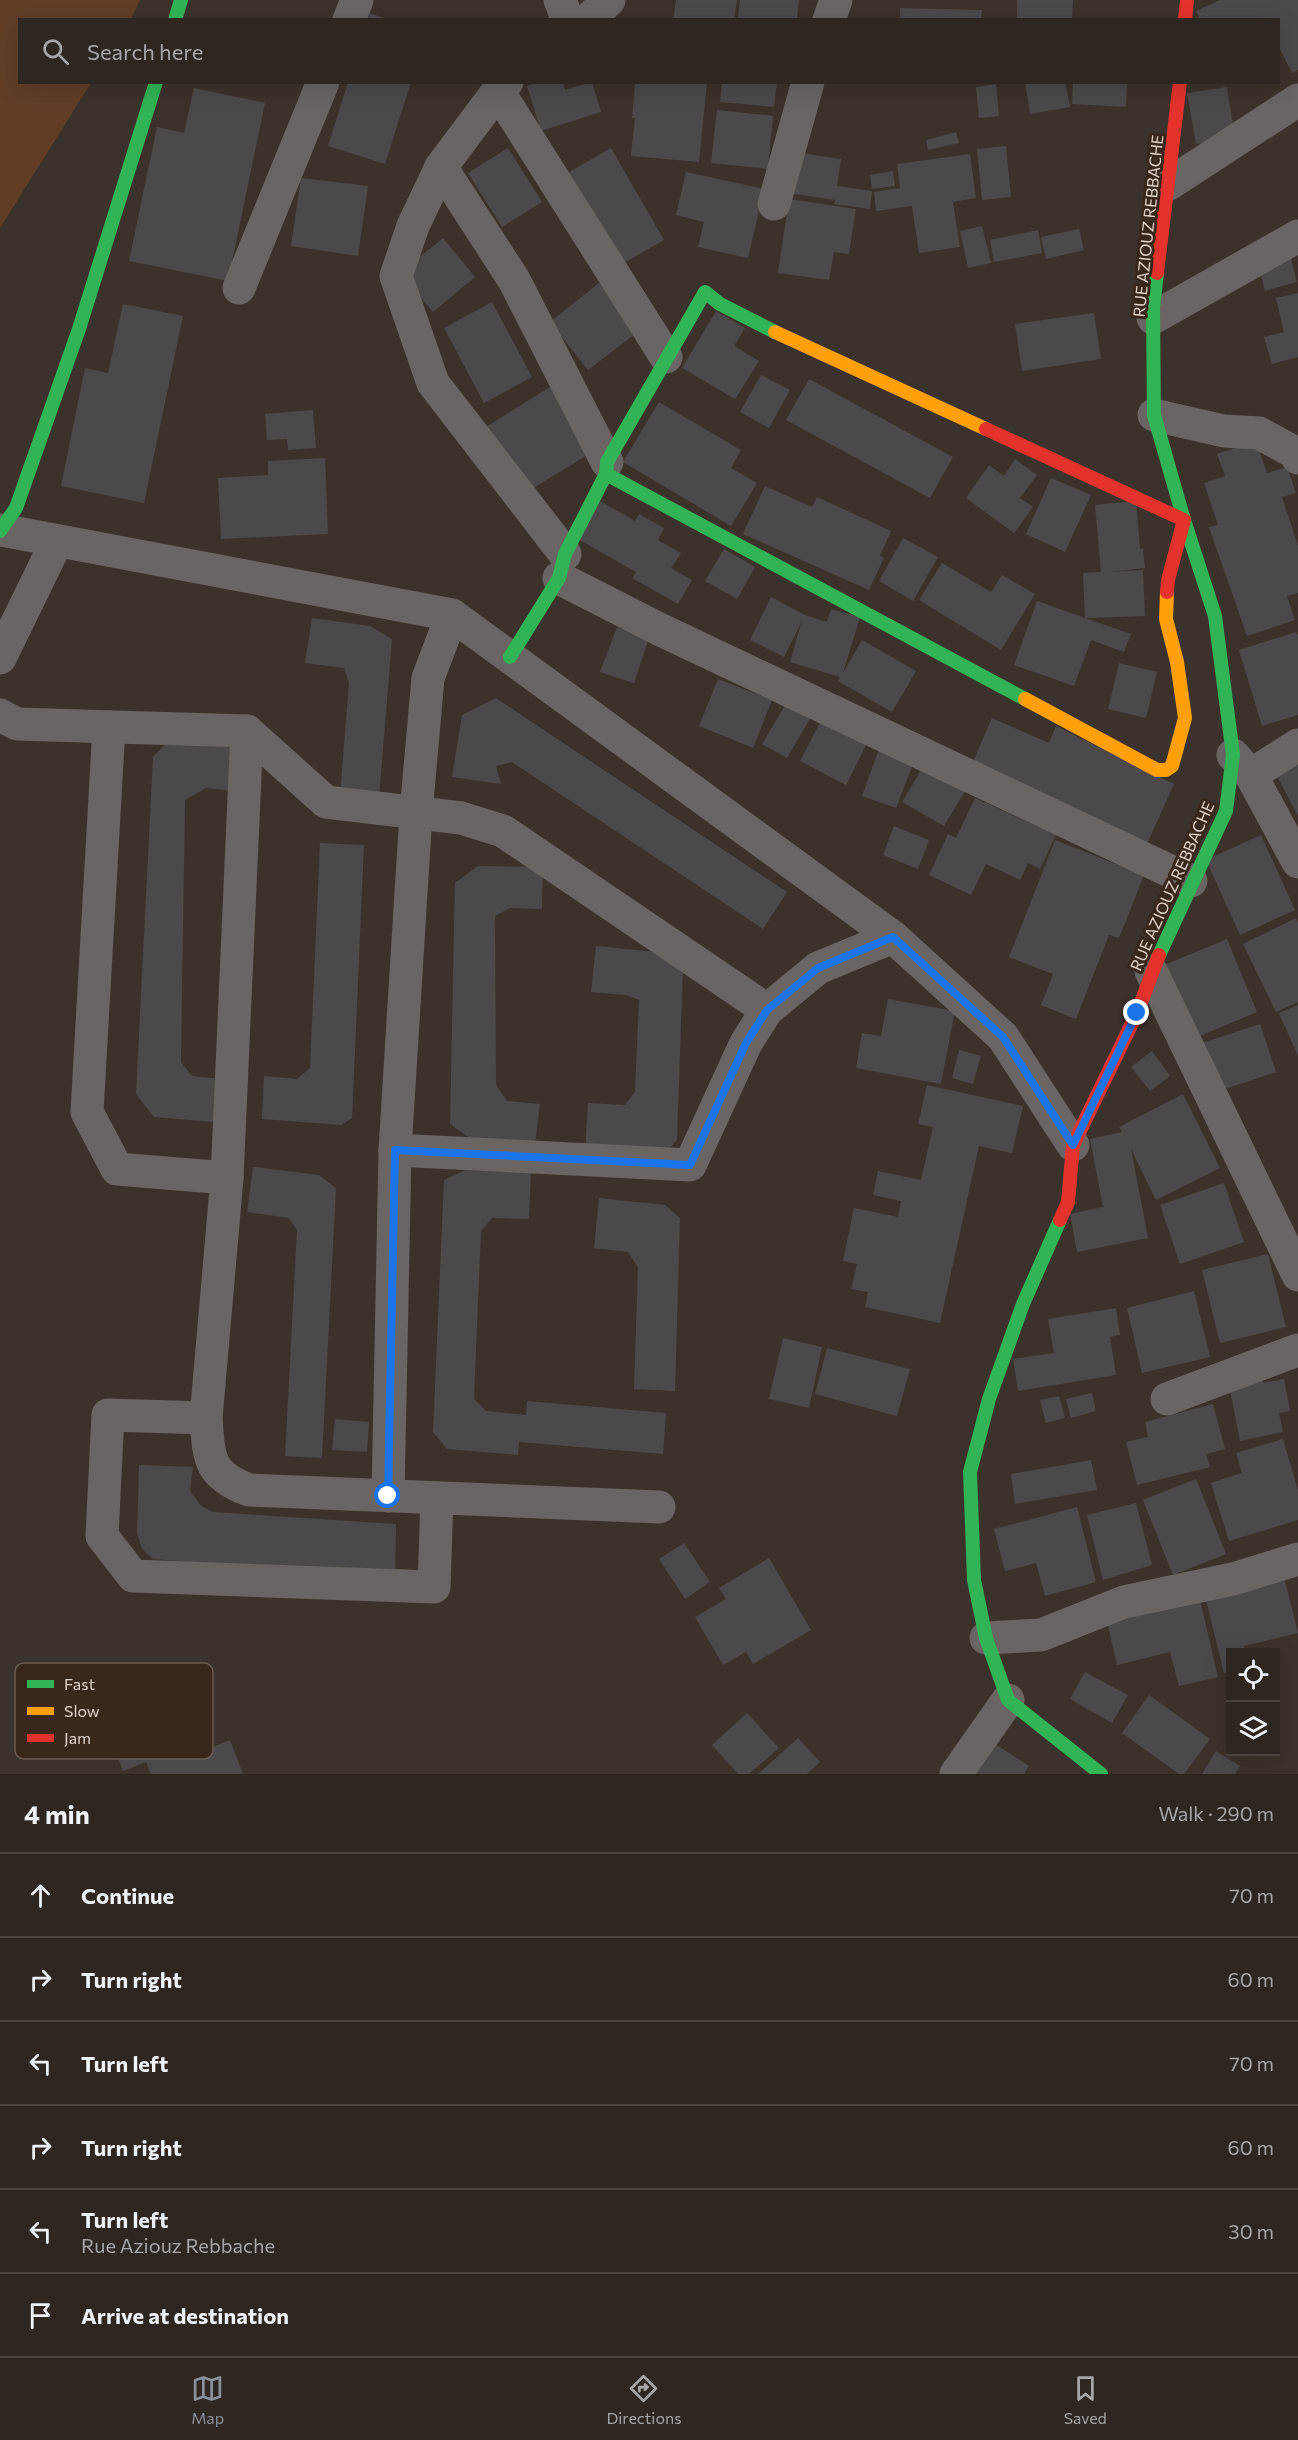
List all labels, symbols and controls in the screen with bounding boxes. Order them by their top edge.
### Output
search box [18,18,1280,84]
icon: search [39,35,72,68]
text: Search here [87,38,203,65]
street label: RUE AZIOUZ REBBACHE [1128,134,1167,318]
street label: RUE AZIOUZ REBBACHE [1126,798,1218,973]
route end [1123,999,1149,1025]
route start [374,1482,400,1508]
map controls [1226,1648,1280,1756]
button: locate [1226,1648,1280,1702]
legend [15,1663,213,1759]
text: Fast [64,1674,95,1693]
text: Slow [64,1701,100,1720]
button: layers [1226,1702,1280,1756]
text: Jam [64,1728,91,1747]
text: 4 min [24,1798,90,1829]
text: Walk · 290 m [1158,1801,1274,1825]
icon: ahead [24,1879,57,1912]
text: Continue [81,1882,174,1909]
text: 70 m [1229,1883,1274,1907]
icon: right [24,1963,57,1996]
text: Turn right [81,1966,182,1993]
text: 60 m [1228,1967,1274,1991]
icon: left [24,2047,57,2080]
text: Turn left [81,2050,168,2077]
text: 70 m [1229,2051,1274,2075]
icon: right [24,2131,57,2164]
text: Turn right [81,2134,182,2161]
text: 60 m [1228,2135,1274,2159]
text: Turn left [81,2206,168,2233]
icon: left [24,2215,57,2248]
text: 30 m [1228,2219,1274,2243]
text: Rue Aziouz Rebbache [81,2233,275,2257]
icon: arrive [24,2299,57,2332]
text: Arrive at destination [81,2302,289,2329]
tab: Map [191,2372,224,2427]
tab: Directions [606,2372,681,2427]
tab: Saved [1064,2372,1107,2427]

